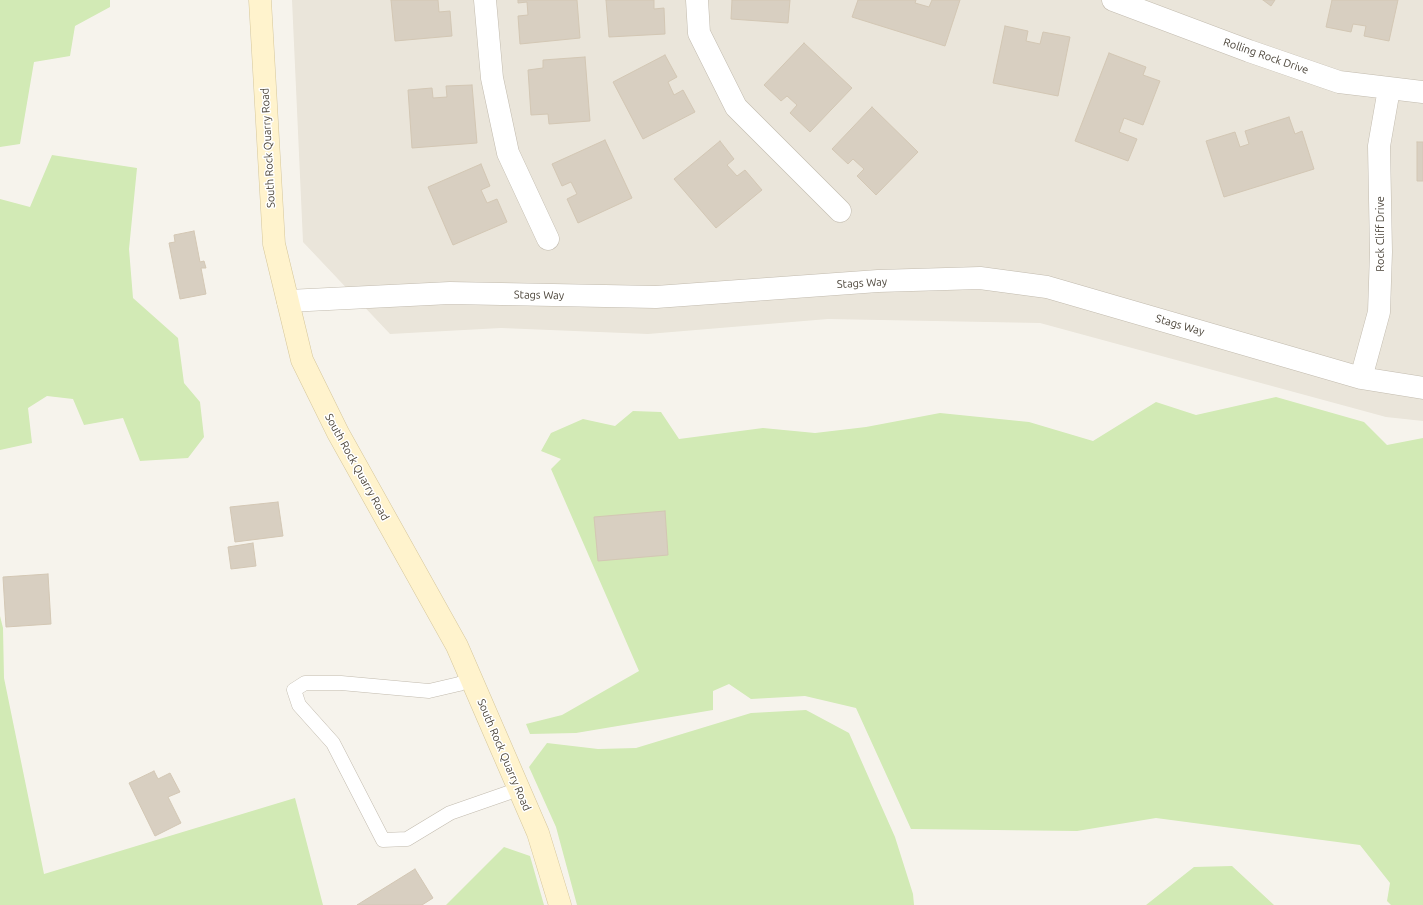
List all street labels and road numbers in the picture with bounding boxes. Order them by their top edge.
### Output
street label: Rolling Rock Drive [1222,35,1310,77]
street label: South Rock Quarry Road [258,88,278,208]
street label: Rock Cliff Drive [1373,196,1387,272]
street label: Stags Way [837,275,887,291]
street label: Stags Way [514,288,564,302]
street label: Stags Way [1154,312,1206,338]
street label: South Rock Quarry Road [322,411,392,523]
street label: South Rock Quarry Road [474,697,534,813]

